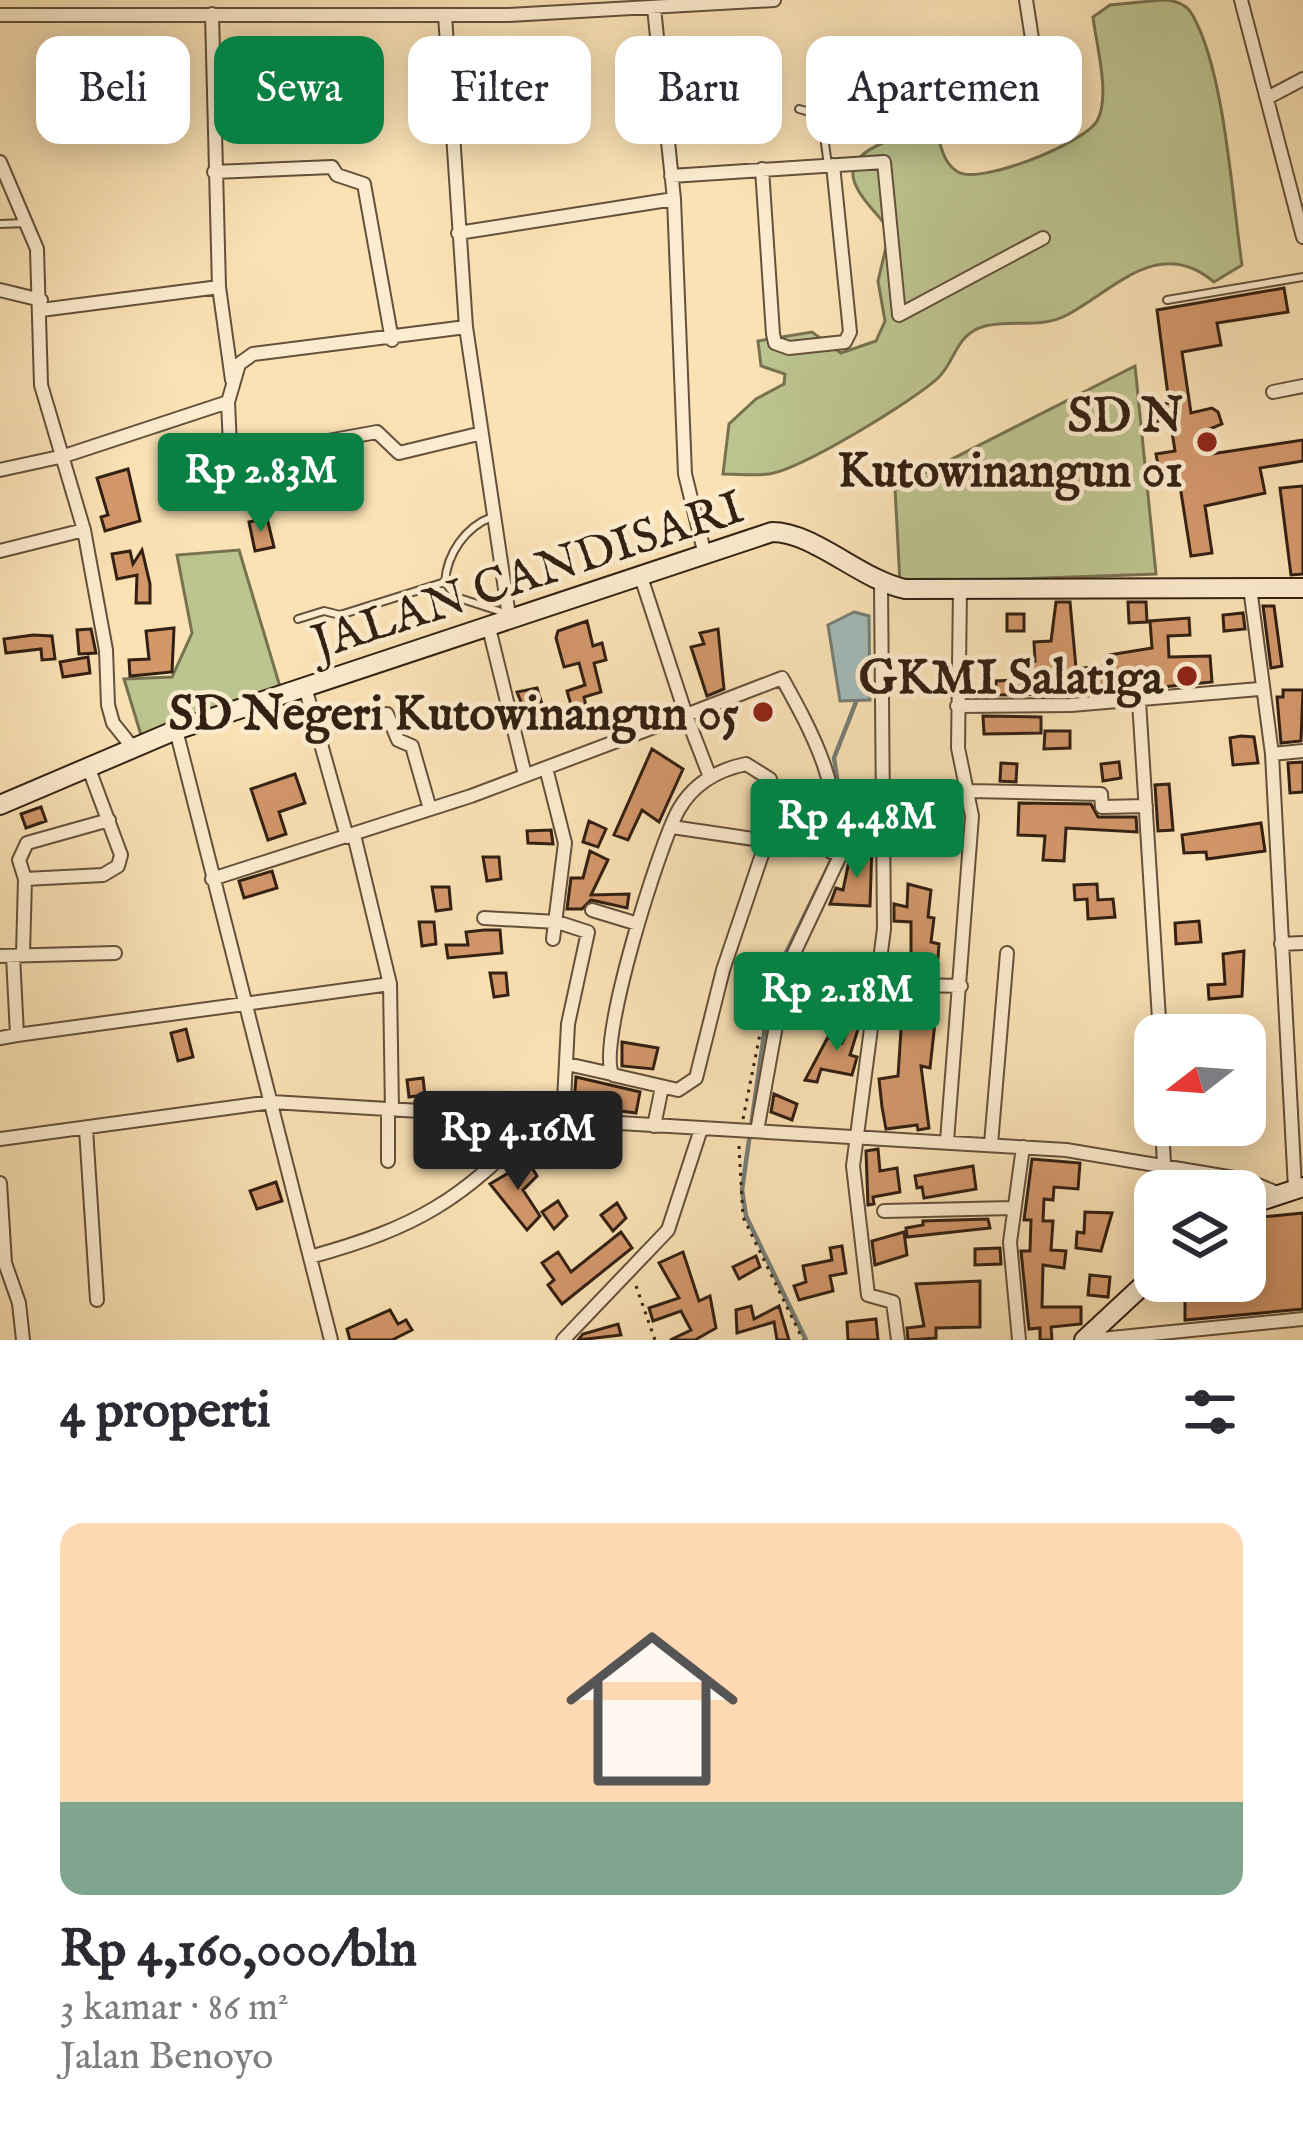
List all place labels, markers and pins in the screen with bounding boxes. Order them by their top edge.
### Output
place label: SD N Kutowinangun 01 [838,388,1183,503]
marker: SD N Kutowinangun 01 [1194,429,1220,455]
pin: Rp 2.83M [137,433,385,535]
place label: GKMI Salatiga [859,650,1164,710]
marker: GKMI Salatiga [1174,663,1200,689]
place label: SD Negeri Kutowinangun 05 [169,686,739,746]
marker: SD Negeri Kutowinangun 05 [750,699,776,725]
pin: Rp 4.48M [733,779,981,881]
pin: Rp 2.18M [713,952,961,1054]
pin: Rp 4.16M [394,1091,642,1193]

